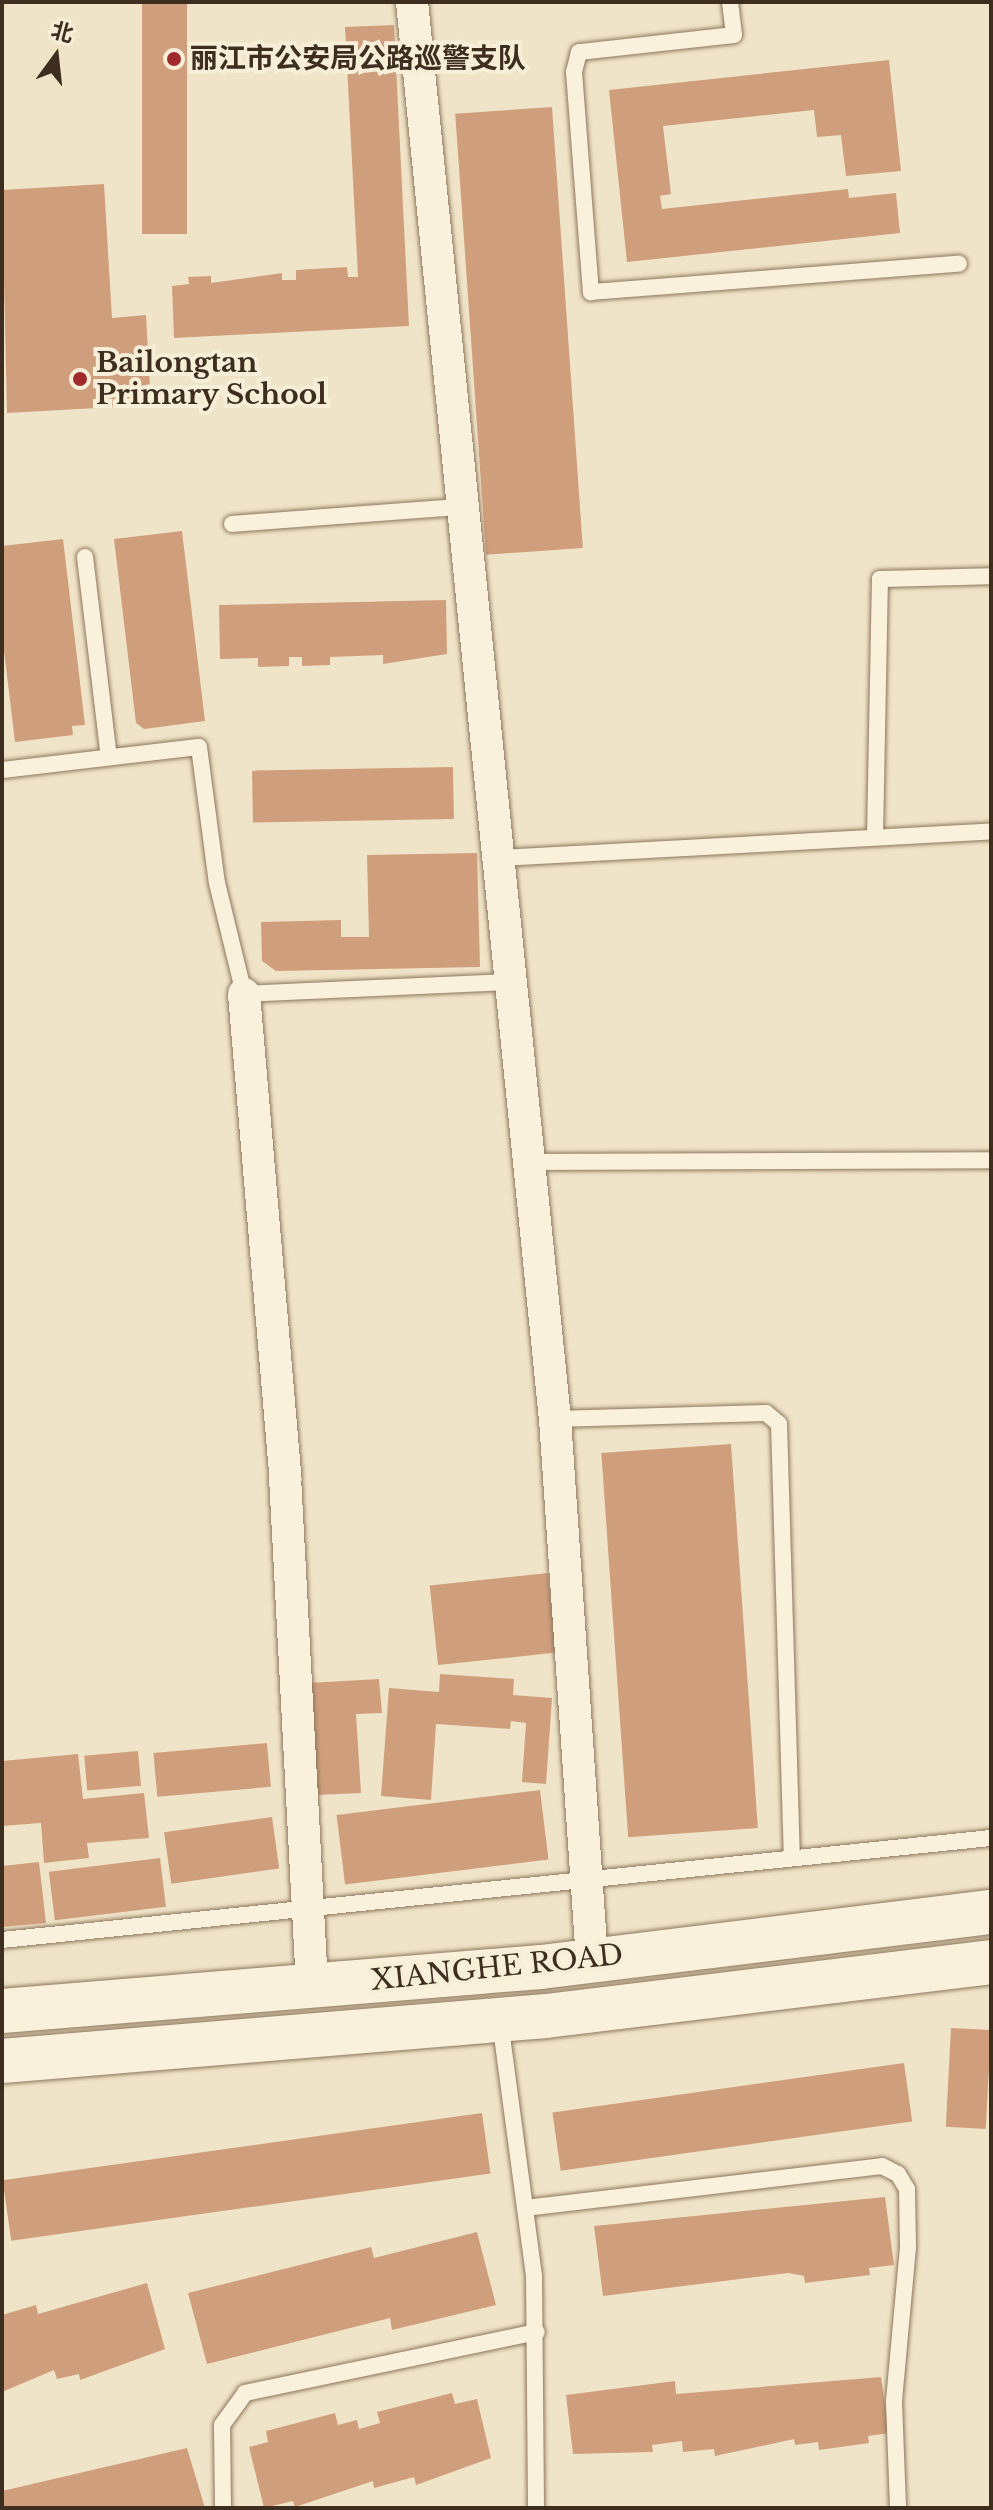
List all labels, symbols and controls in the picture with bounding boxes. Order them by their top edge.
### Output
north arrow [16,16,96,96]
text: 北 [48,16,76,48]
place label: 丽江市公安局公路巡警支队 [190,42,526,76]
marker: 丽江市公安局公路巡警支队 [165,50,183,68]
place label: Bailongtan Primary School [96,346,328,412]
marker: Bailongtan Primary School [71,370,89,388]
street label: XIANGHE ROAD [369,1938,625,1998]

